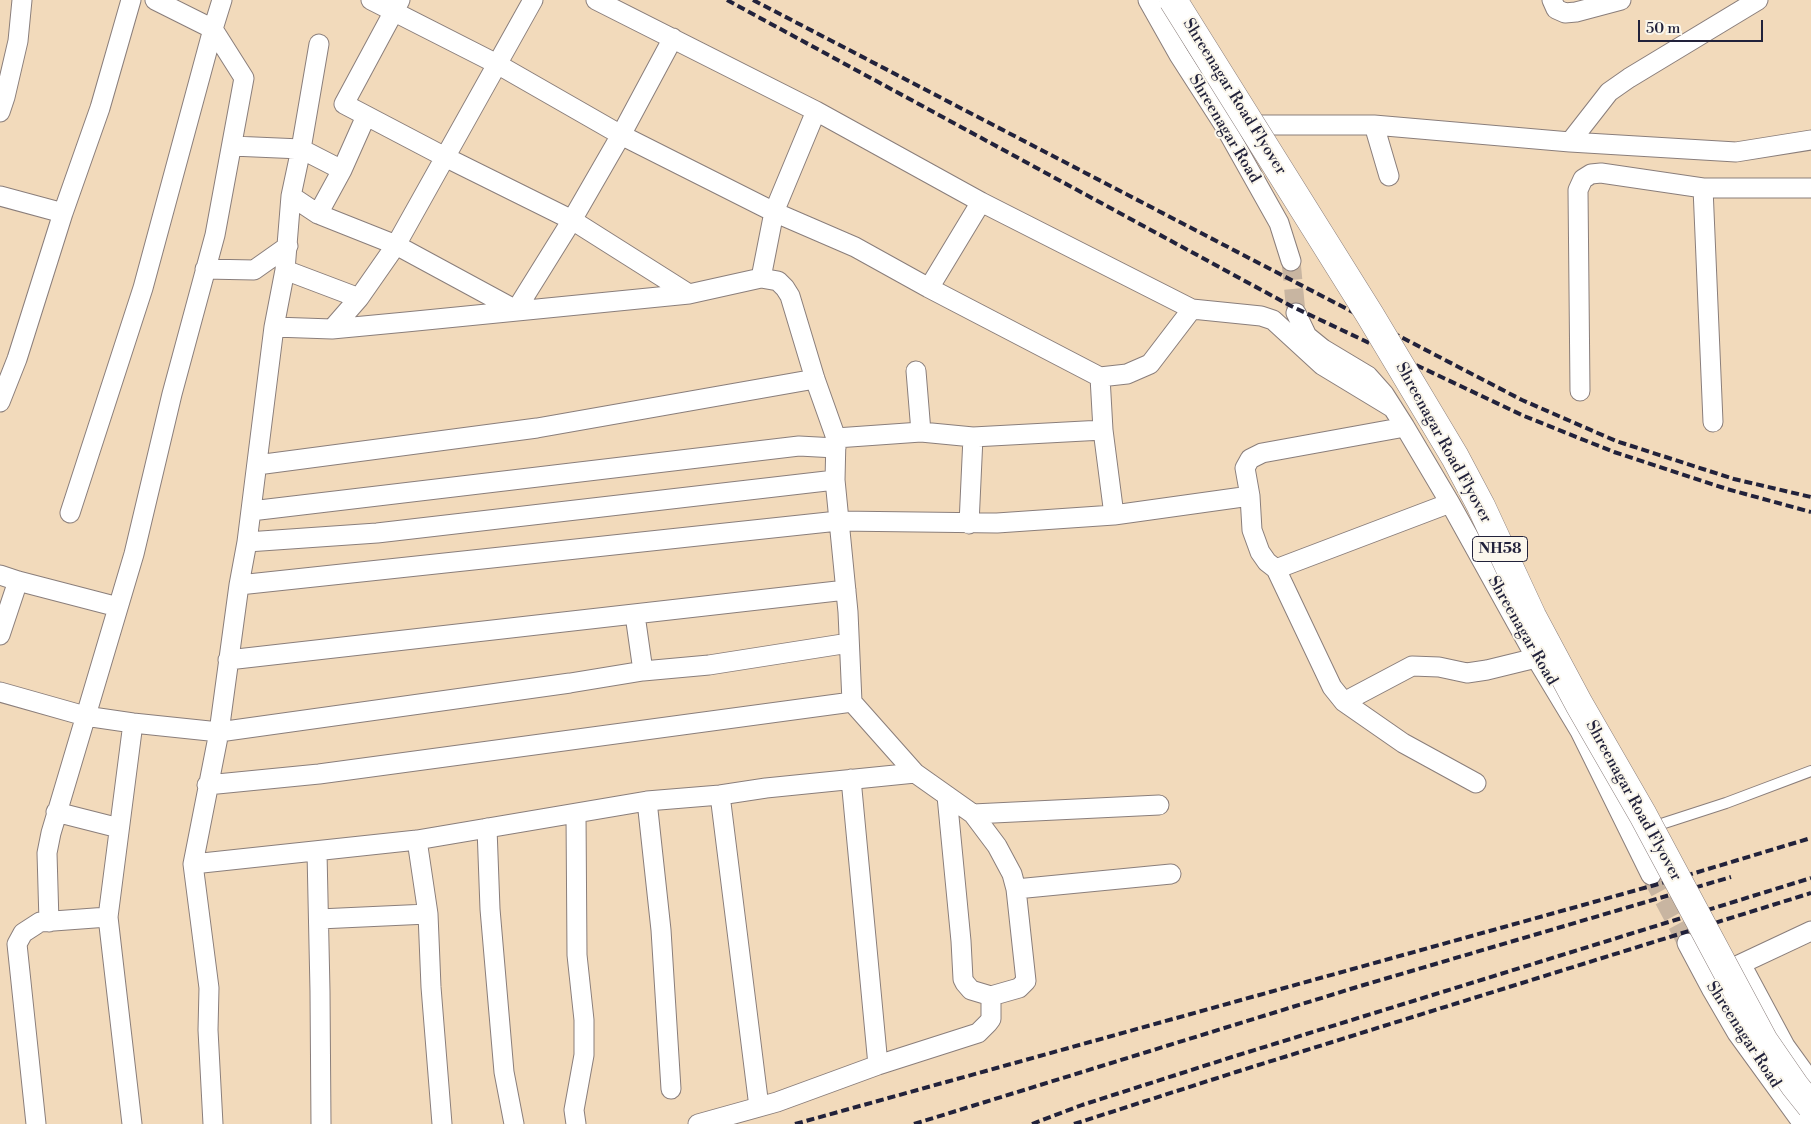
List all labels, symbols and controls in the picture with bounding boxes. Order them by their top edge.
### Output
scale bar [1641,10,1766,42]
street label: Shreenagar Road Flyover [1178,15,1290,179]
text: 50 m [1646,19,1680,38]
street label: Shreenagar Road [1184,71,1264,187]
street label: Shreenagar Road Flyover [1391,359,1495,527]
road number: NH58 [1472,536,1528,562]
street label: Shreenagar Road [1483,573,1561,689]
street label: Shreenagar Road Flyover [1581,717,1685,885]
street label: Shreenagar Road [1701,978,1785,1092]

